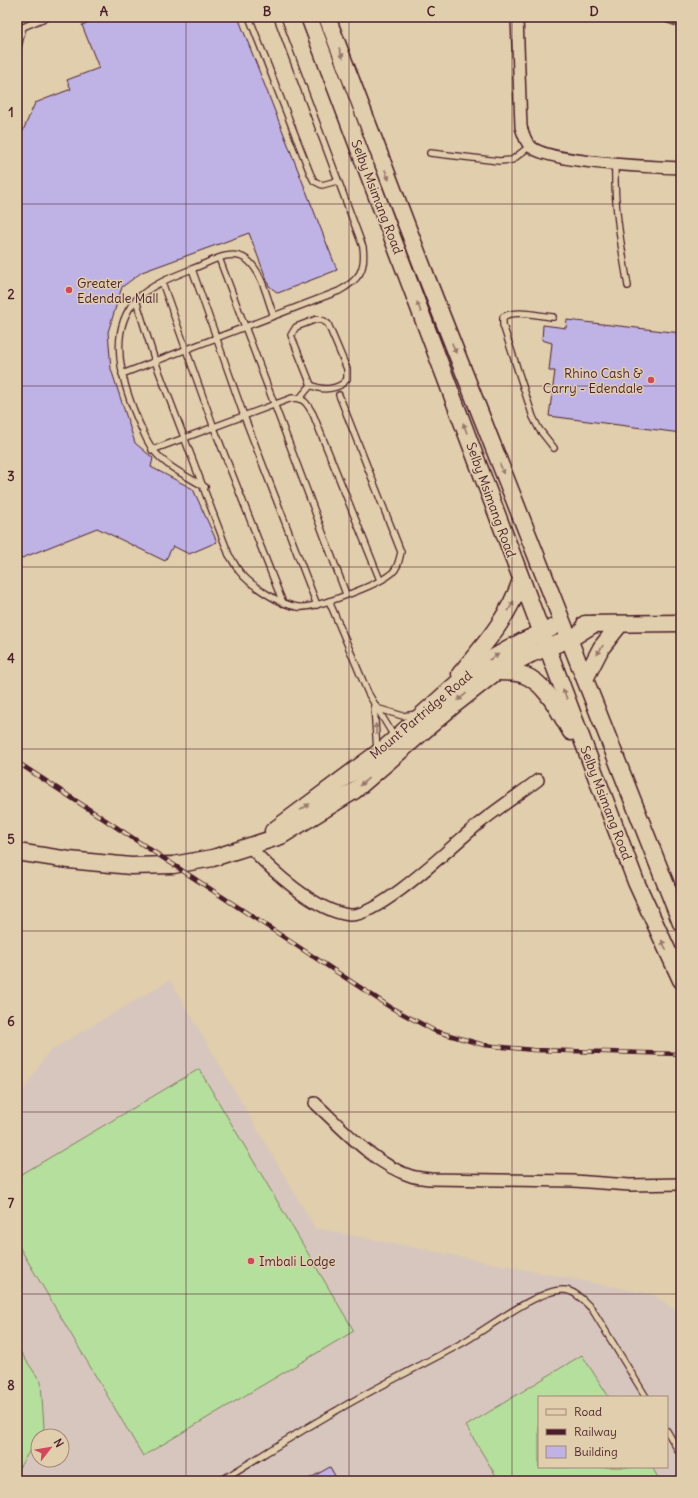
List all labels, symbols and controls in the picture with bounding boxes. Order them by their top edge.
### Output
text: A [100,3,109,20]
text: B [263,3,272,20]
text: C [427,3,436,20]
text: D [589,3,599,20]
one-way arrow [338,48,344,60]
text: 1 [8,104,14,121]
street label: Selby Msimang Road [347,137,407,257]
one-way arrow [385,169,391,181]
place label: Greater Edendale Mall [77,275,158,307]
marker: Greater Edendale Mall [64,285,74,295]
text: 2 [7,286,15,303]
one-way arrow [415,300,421,312]
one-way arrow [452,343,458,355]
place label: Rhino Cash & Carry - Edendale [543,365,643,397]
marker: Rhino Cash & Carry - Edendale [646,375,656,385]
one-way arrow [461,422,467,434]
street label: Selby Msimang Road [462,440,520,560]
one-way arrow [500,464,506,476]
text: 3 [7,468,15,485]
one-way arrow [508,600,515,611]
one-way arrow [596,645,604,655]
text: 4 [7,650,15,667]
one-way arrow [488,653,500,660]
street label: Mount Partridge Road [366,667,476,763]
one-way arrow [561,688,567,700]
one-way arrow [457,693,468,702]
one-way arrow [373,723,380,735]
street label: Selby Msimang Road [576,743,636,863]
one-way arrow [359,778,369,787]
one-way arrow [300,803,310,811]
text: 5 [7,831,15,848]
one-way arrow [661,940,667,951]
text: 6 [7,1013,15,1030]
text: 7 [8,1195,15,1212]
place label: Imbali Lodge [259,1253,336,1270]
marker: Imbali Lodge [246,1256,256,1266]
text: 8 [7,1377,15,1394]
legend [538,1396,668,1468]
text: Road [574,1404,602,1419]
text: Railway [574,1424,617,1439]
north arrow [30,1428,70,1468]
text: N [51,1436,67,1450]
text: Building [574,1444,618,1459]

